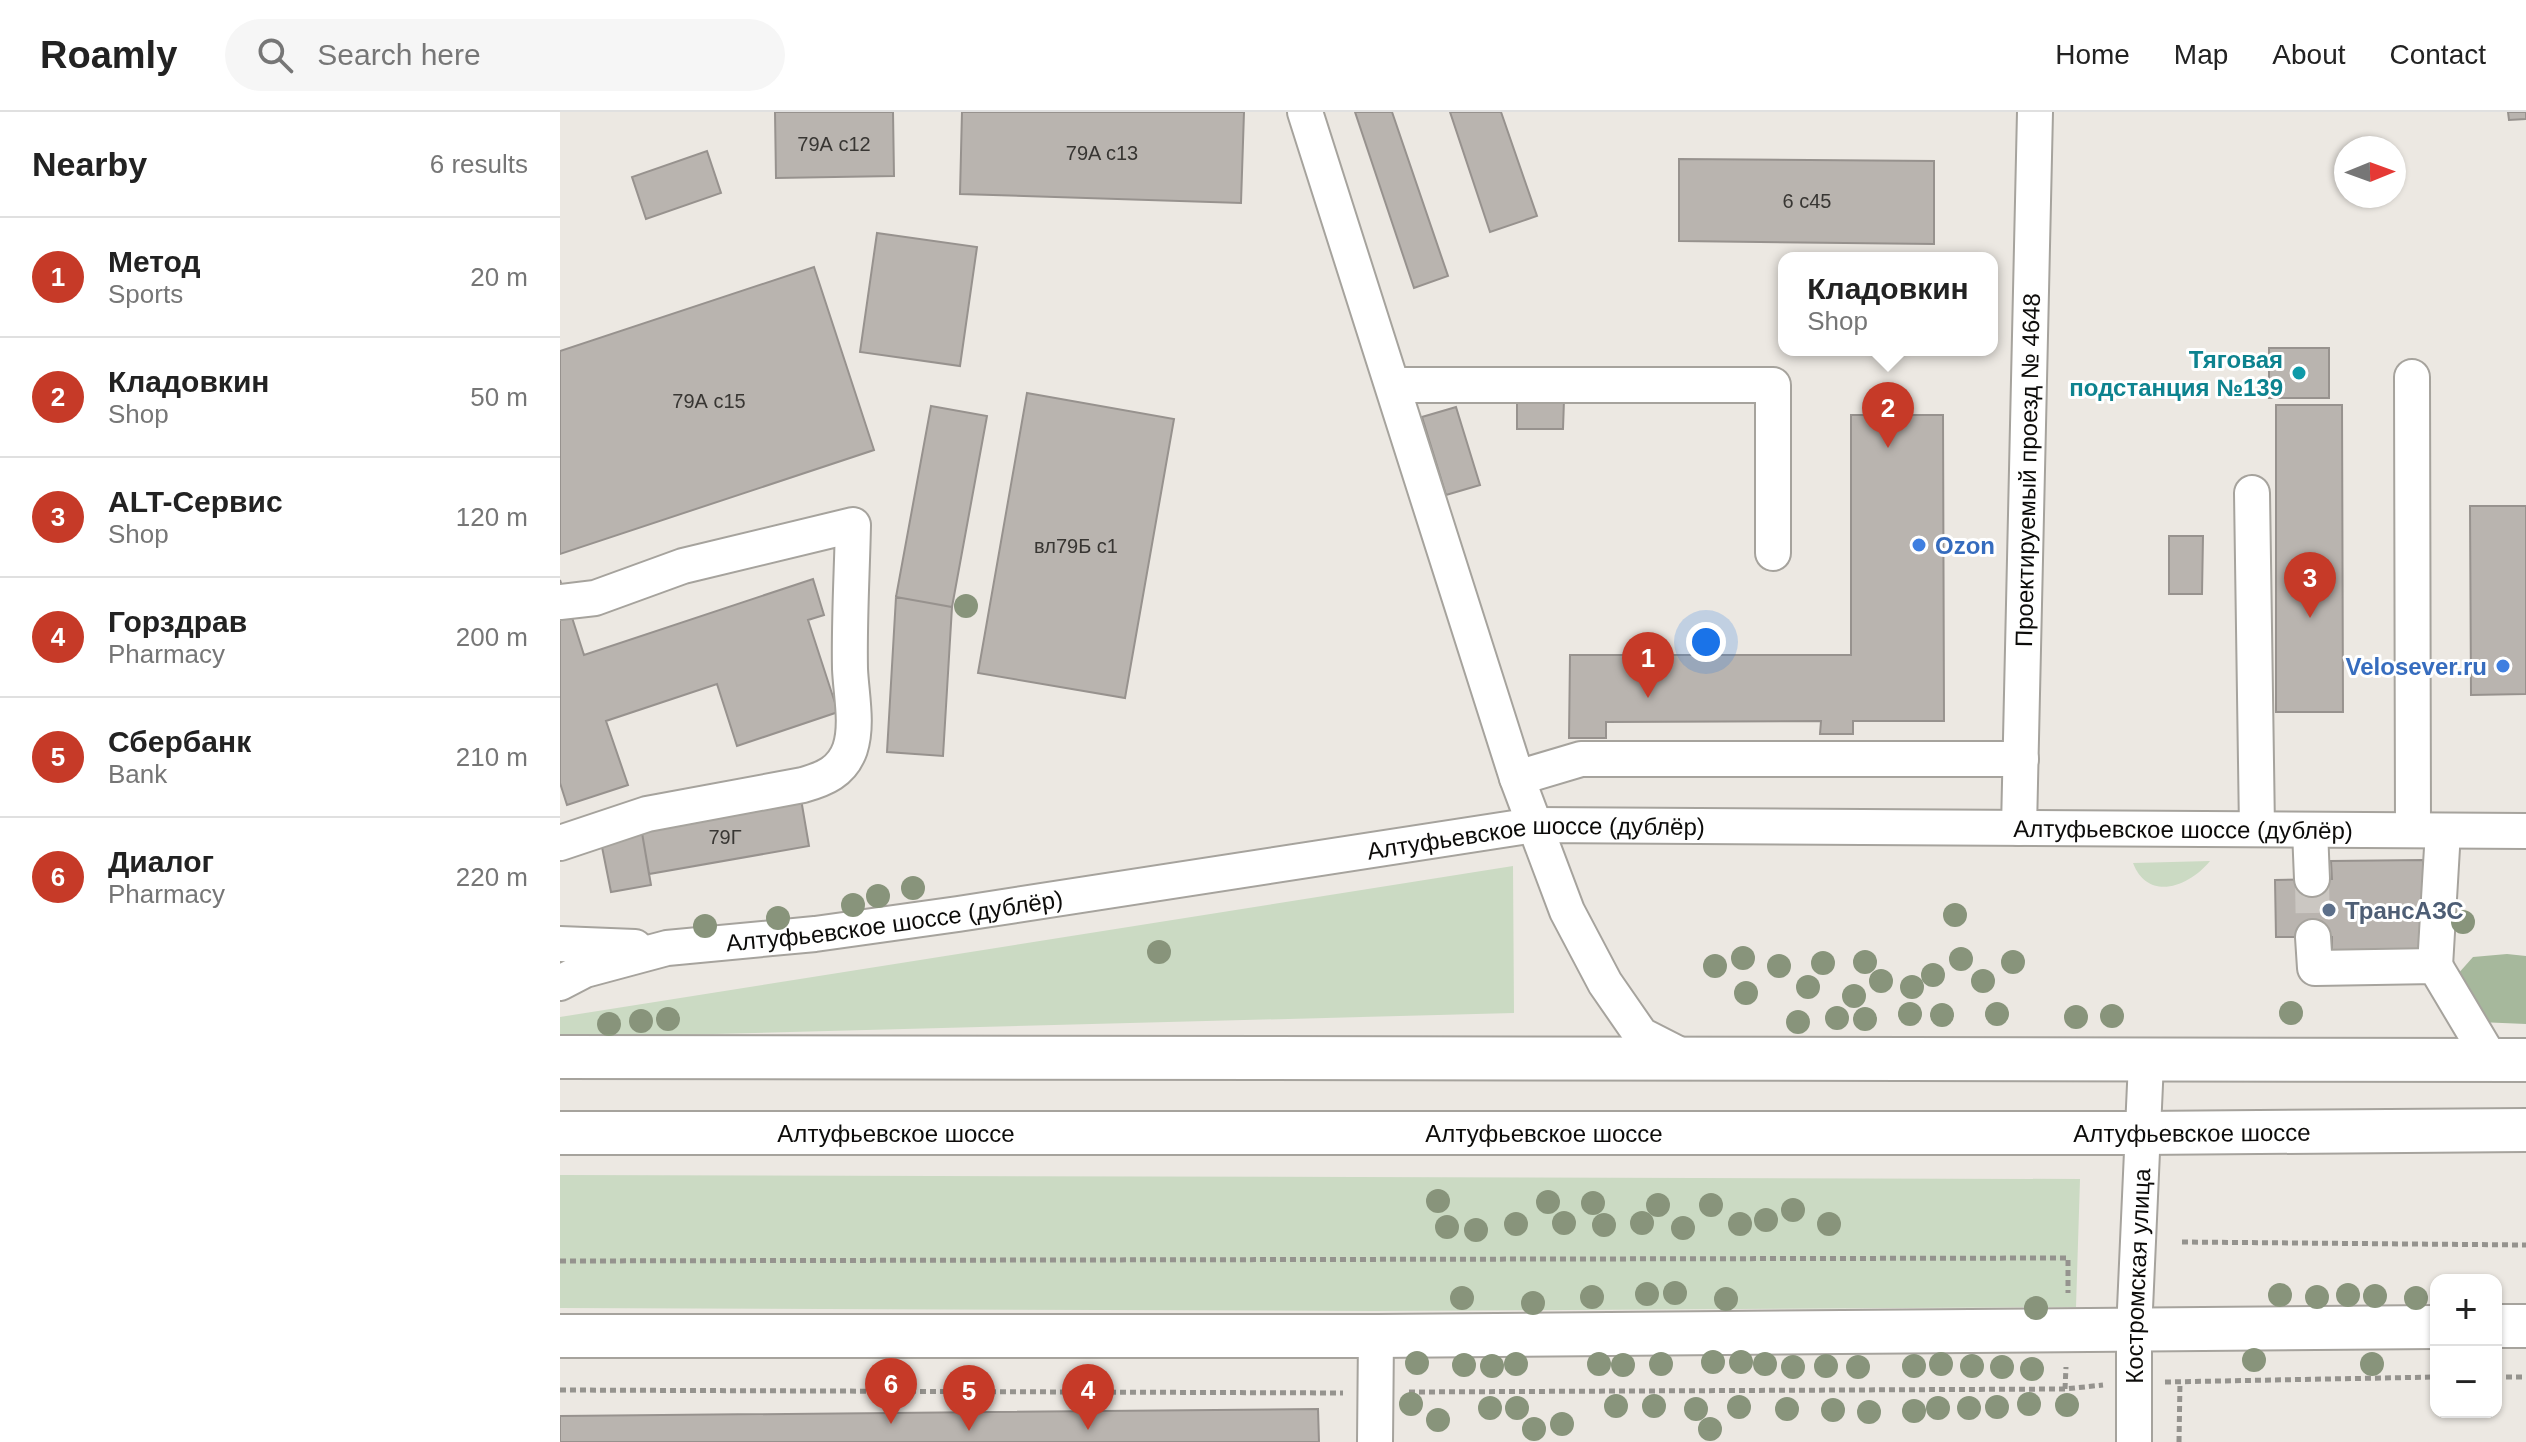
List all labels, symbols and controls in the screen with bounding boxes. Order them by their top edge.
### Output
search box [225,19,785,91]
icon: search [253,33,297,77]
text: Roamly [40,34,177,76]
text: Search here [317,38,481,71]
text: Home [2055,39,2130,70]
text: Map [2174,39,2228,70]
text: About [2272,39,2346,70]
text: Contact [2390,39,2486,70]
house number: 79А с12 [797,133,871,155]
north arrow [2334,136,2406,208]
house number: 79A c13 [1066,142,1138,164]
text: Nearby [32,145,147,183]
text: 6 results [430,149,528,179]
house number: 6 с45 [1783,190,1831,212]
text: Метод [108,245,201,278]
popup [1778,252,1998,356]
text: 1 [51,262,65,292]
text: 20 m [470,262,528,292]
text: Кладовкин [1807,272,1969,305]
text: Sports [108,279,183,309]
street label: Проектируемый проезд № 4648 [2010,293,2044,647]
text: Shop [1807,306,1868,336]
place label: Тяговая подстанция №139 [2069,346,2283,401]
marker: Тяговая подстанция №139 [2290,364,2308,382]
text: Кладовкин [108,365,269,398]
text: 2 [51,382,65,412]
text: 50 m [470,382,528,412]
pin: 2 [1862,382,1914,448]
house number: 79А с15 [672,390,746,412]
text: Shop [108,399,169,429]
text: ALT-Сервис [108,485,283,518]
text: 3 [51,502,65,532]
text: 120 m [456,502,528,532]
text: Shop [108,519,169,549]
place label: Ozon [1935,532,1995,559]
house number: вл79Б с1 [1034,535,1118,557]
marker: Ozon [1910,536,1928,554]
pin: 3 [2284,552,2336,618]
text: Горздрав [108,605,247,638]
text: 4 [51,622,65,652]
text: 200 m [456,622,528,652]
your location [1686,622,1726,662]
pin: 1 [1622,632,1674,698]
text: Pharmacy [108,639,225,669]
place label: Velosever.ru [2346,653,2487,680]
marker: Velosever.ru [2494,657,2512,675]
text: Сбербанк [108,725,251,758]
text: 5 [51,742,65,772]
text: 210 m [456,742,528,772]
text: Bank [108,759,167,789]
street label: Алтуфьевское шоссе (дублёр) [1365,811,1705,864]
street label: Алтуфьевское шоссе (дублёр) [2013,814,2353,843]
house number: 79Г [708,826,742,848]
text: Диалог [108,845,214,878]
text: 6 [51,862,65,892]
text: 220 m [456,862,528,892]
text: Pharmacy [108,879,225,909]
street label: Алтуфьевское шоссе (дублёр) [725,885,1065,956]
place label: ТрансАЗС [2345,897,2464,924]
marker: ТрансАЗС [2320,901,2338,919]
street label: Алтуфьевское шоссе [2073,1118,2311,1147]
street label: Алтуфьевское шоссе [777,1120,1015,1147]
street label: Алтуфьевское шоссе [1425,1120,1663,1147]
street label: Костромская улица [2120,1167,2155,1384]
map controls [2430,1274,2502,1418]
button: + [2430,1274,2502,1346]
button: − [2430,1346,2502,1418]
pin: 6 [865,1358,917,1424]
pin: 4 [1062,1364,1114,1430]
pin: 5 [943,1365,995,1431]

